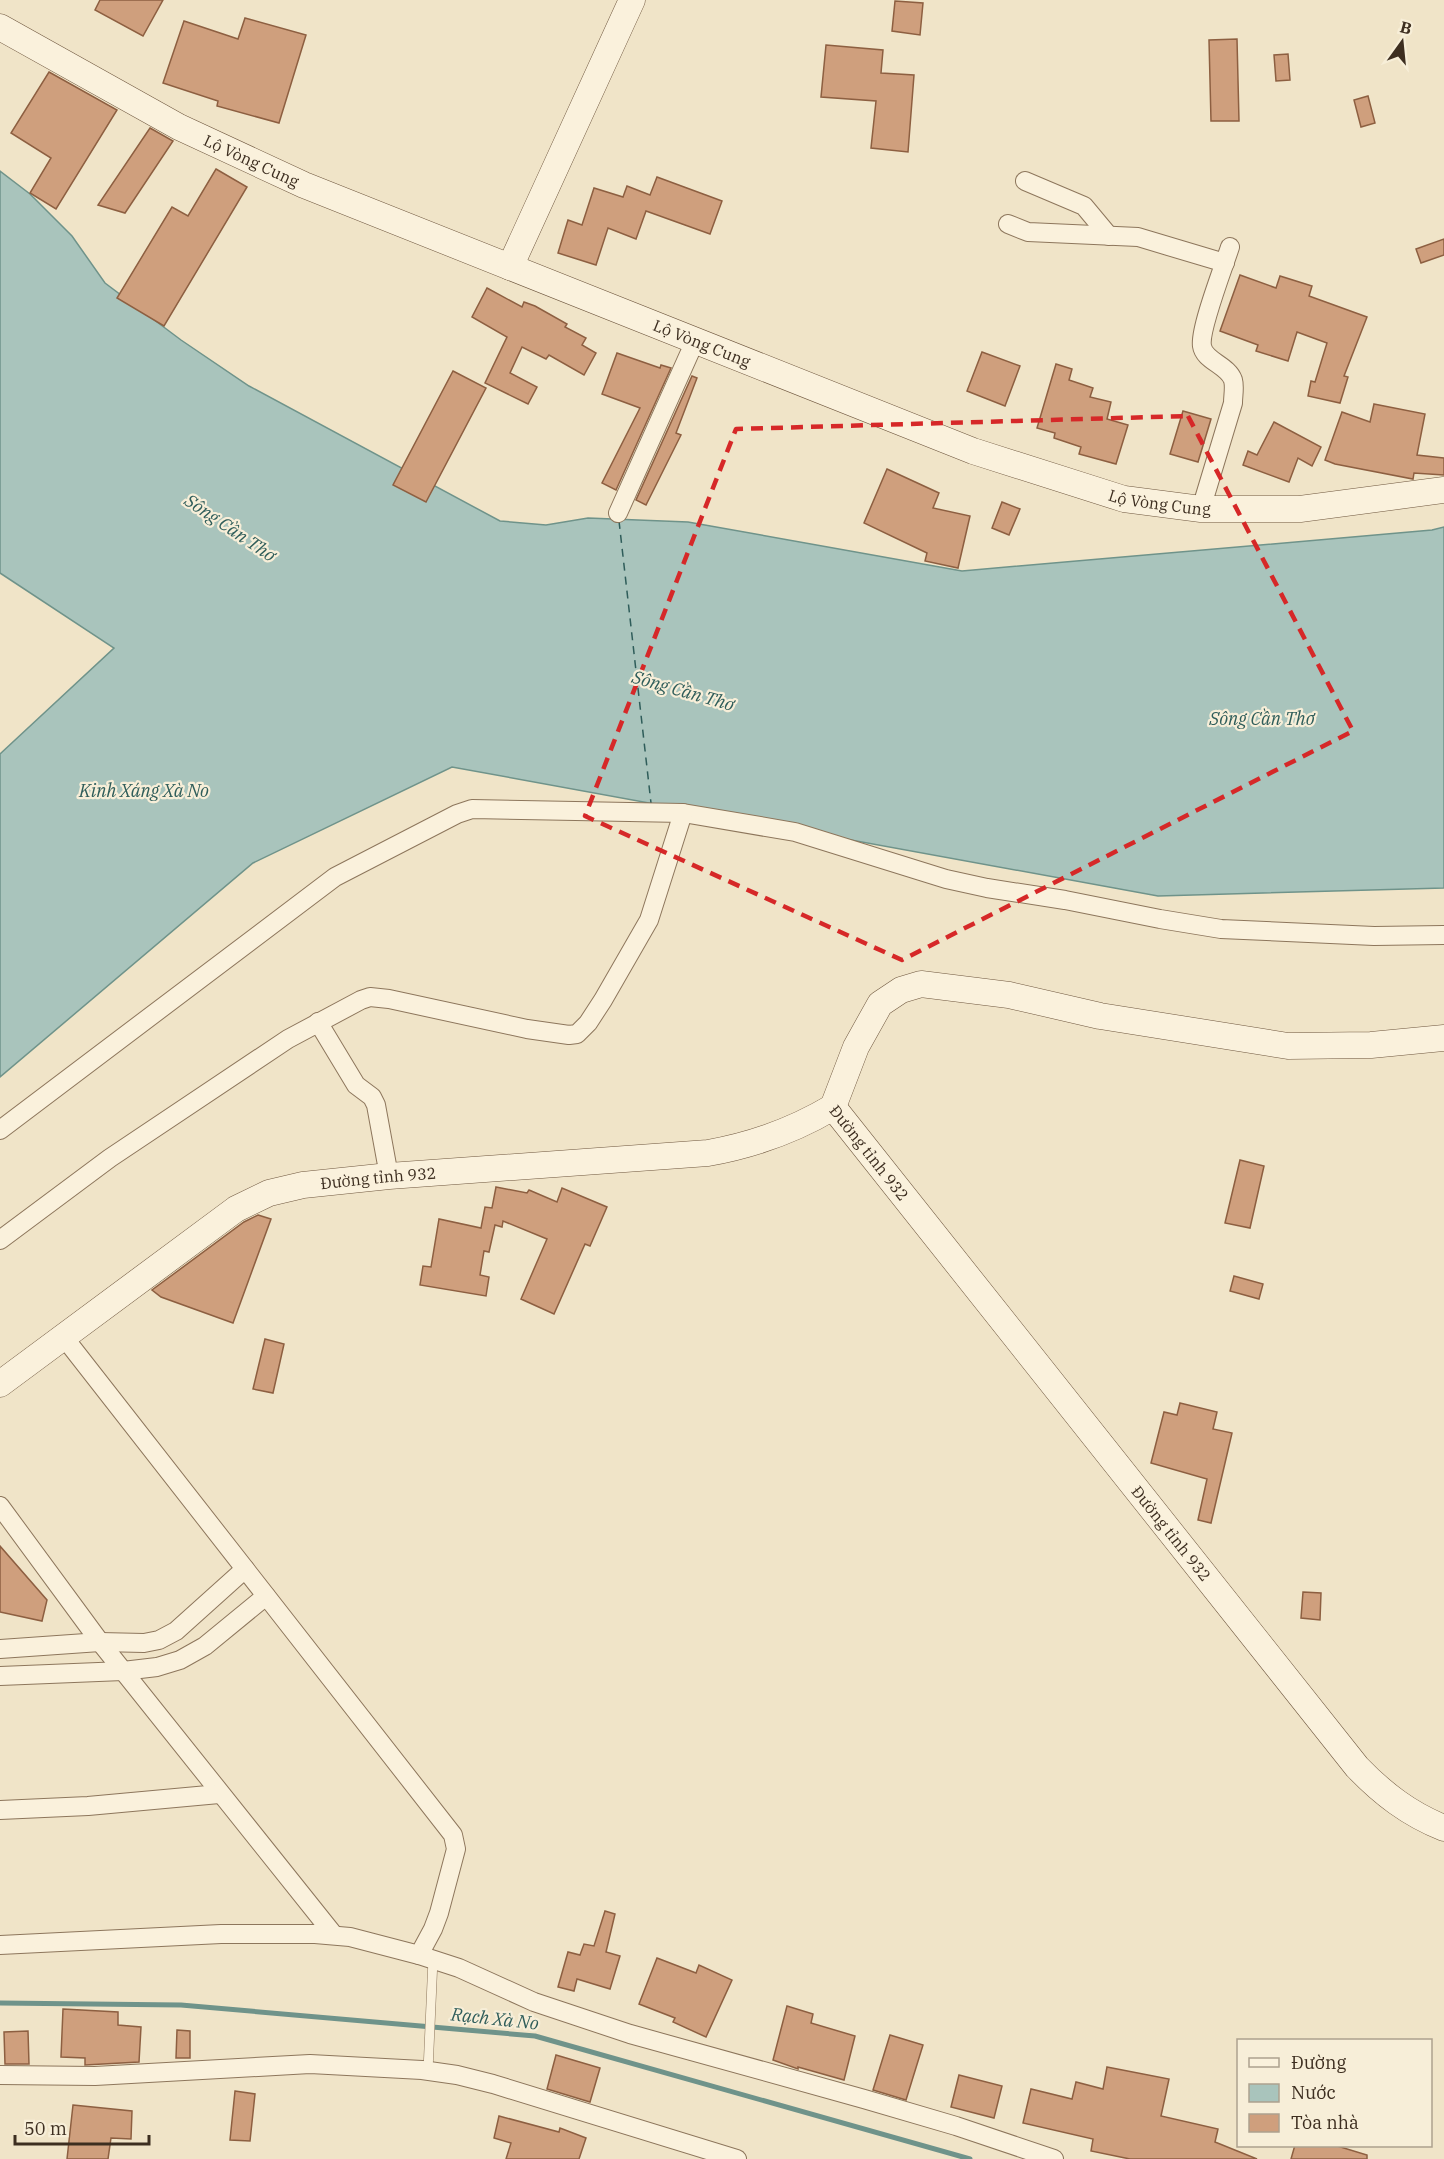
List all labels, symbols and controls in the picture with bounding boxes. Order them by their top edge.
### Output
north arrow [1372,12,1432,72]
text: B [1398,16,1414,39]
street label: Lộ Vòng Cung [201,130,303,192]
street label: Lộ Vòng Cung [650,315,754,372]
street label: Lộ Vòng Cung [1106,485,1211,519]
water label: Sông Cần Thơ [179,488,281,567]
water label: Sông Cần Thơ [628,665,738,716]
water label: Sông Cần Thơ [1208,707,1316,730]
water label: Kinh Xáng Xà No [78,779,209,802]
street label: Đường tỉnh 932 [825,1101,913,1204]
street label: Đường tỉnh 932 [319,1163,437,1193]
street label: Đường tỉnh 932 [1127,1482,1215,1585]
water label: Rạch Xà No [449,2002,540,2035]
legend [1237,2039,1432,2147]
text: Đường [1291,2051,1347,2074]
text: Nước [1291,2081,1336,2104]
scale bar [15,2108,148,2146]
text: Tòa nhà [1291,2111,1359,2134]
text: 50 m [24,2117,67,2140]

